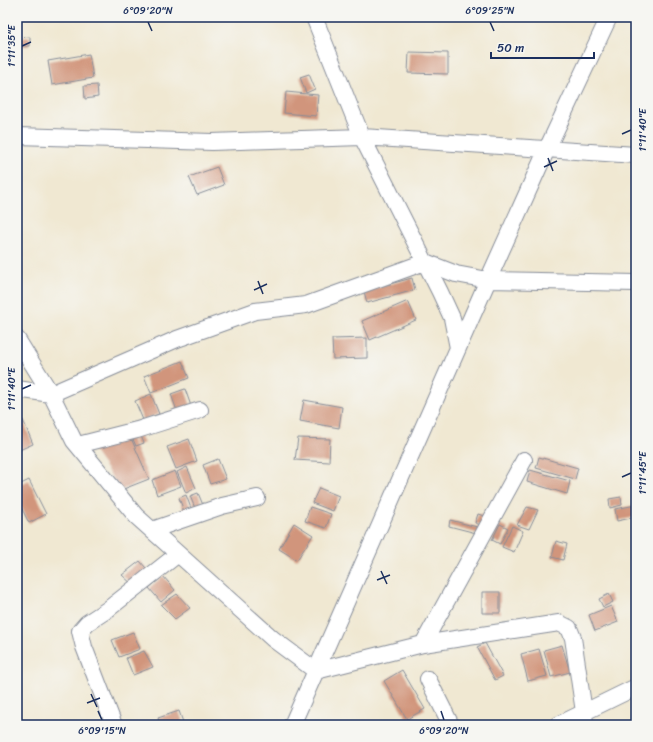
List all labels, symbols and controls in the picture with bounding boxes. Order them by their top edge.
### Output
text: 6°09'20"N [123,2,173,20]
text: 6°09'25"N [465,2,515,20]
text: 1°11'35"E [3,23,21,67]
scale bar [491,34,594,60]
text: 50 m [497,37,524,59]
text: 1°11'40"E [634,107,652,152]
text: 1°11'40"E [3,366,21,411]
text: 1°11'45"E [634,450,652,494]
text: 6°09'15"N [78,722,126,740]
text: 6°09'20"N [419,722,469,740]

